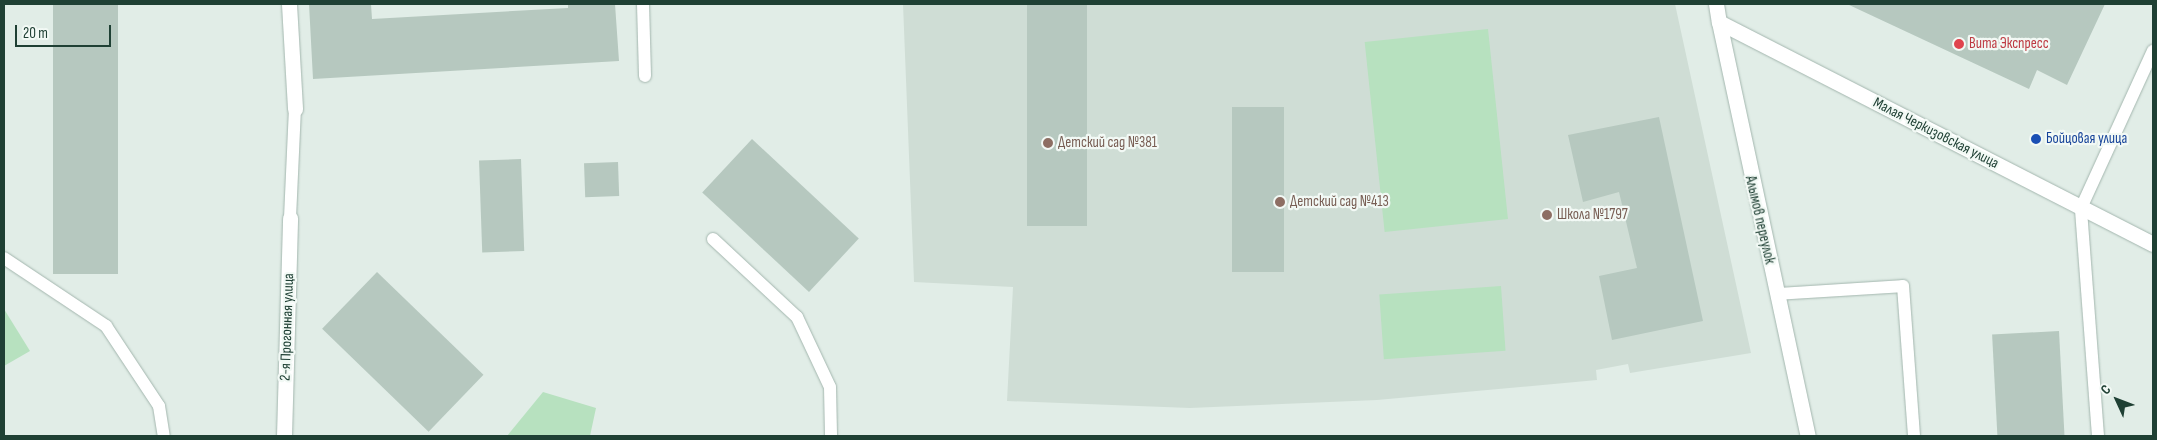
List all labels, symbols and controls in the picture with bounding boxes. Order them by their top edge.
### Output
scale bar [18,15,114,47]
text: 20 m [23,24,48,43]
place label: Вита Экспресс [1969,35,2049,53]
marker: Вита Экспресс [1953,38,1965,50]
street label: Малая Черкизовская улица [1870,94,2002,172]
place label: Бойцовая улица [2046,130,2127,148]
marker: Бойцовая улица [2030,133,2042,145]
place label: Детский сад №381 [1058,134,1157,152]
marker: Детский сад №381 [1042,137,1054,149]
street label: Алымов переулок [1741,174,1779,266]
place label: Детский сад №413 [1290,193,1389,211]
marker: Детский сад №413 [1274,196,1286,208]
place label: Школа №1797 [1557,206,1628,224]
marker: Школа №1797 [1541,209,1553,221]
street label: 2-я Прогонная улица [276,273,298,381]
north arrow [2092,375,2142,425]
text: С [2097,381,2114,398]

